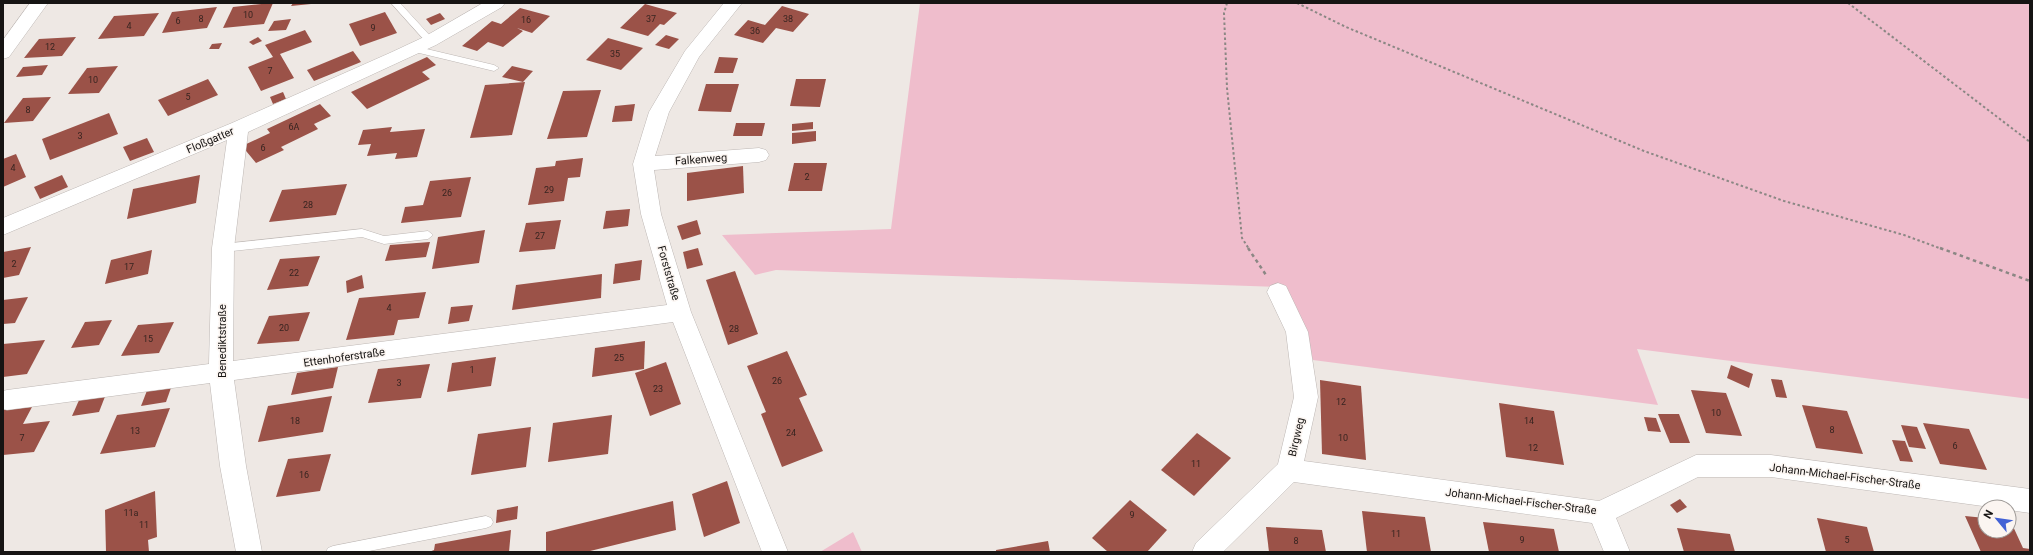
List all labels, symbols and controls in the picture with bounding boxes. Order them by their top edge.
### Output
house number: 10 [243,10,253,20]
house number: 8 [198,14,204,24]
house number: 37 [646,14,656,24]
house number: 38 [783,14,793,24]
house number: 16 [521,15,531,25]
house number: 6 [175,16,181,26]
house number: 4 [126,21,132,31]
house number: 9 [370,23,376,33]
house number: 36 [750,26,760,36]
house number: 12 [45,42,55,52]
house number: 35 [610,49,620,59]
house number: 7 [267,66,273,76]
house number: 10 [88,75,98,85]
house number: 5 [185,92,191,102]
house number: 8 [25,105,31,115]
house number: 6A [289,122,300,132]
street label: Floßgatter [184,125,236,156]
house number: 3 [77,131,83,141]
house number: 6 [260,143,266,153]
street label: Falkenweg [675,151,728,168]
house number: 4 [10,163,16,173]
house number: 2 [804,172,810,182]
house number: 29 [544,185,554,195]
house number: 26 [442,188,452,198]
house number: 28 [303,200,313,210]
house number: 27 [535,231,545,241]
street label: Forststraße [654,244,683,302]
house number: 2 [11,259,17,269]
house number: 17 [124,262,134,272]
house number: 22 [289,268,299,278]
house number: 4 [386,303,392,313]
street label: Benediktstraße [216,304,229,378]
house number: 20 [279,323,289,333]
house number: 28 [729,324,739,334]
house number: 15 [143,334,153,344]
street label: Ettenhoferstraße [303,345,386,370]
house number: 25 [614,353,624,363]
house number: 1 [469,365,475,375]
house number: 26 [772,376,782,386]
house number: 3 [396,378,402,388]
house number: 23 [653,384,663,394]
house number: 12 [1336,397,1346,407]
house number: 10 [1711,408,1721,418]
house number: 18 [290,416,300,426]
street label: Birgweg [1286,416,1307,458]
house number: 14 [1524,416,1534,426]
house number: 8 [1829,425,1835,435]
house number: 13 [130,426,140,436]
house number: 24 [786,428,796,438]
house number: 7 [19,433,25,443]
house number: 10 [1338,433,1348,443]
house number: 6 [1952,441,1958,451]
house number: 12 [1528,443,1538,453]
house number: 11 [1191,459,1201,469]
street label: Johann-Michael-Fischer-Straße [1769,461,1921,492]
house number: 16 [299,470,309,480]
street label: Johann-Michael-Fischer-Straße [1445,486,1597,517]
north arrow [1977,499,2017,539]
house number: 11a [123,508,139,518]
text: N [1981,508,1996,521]
house number: 9 [1129,510,1135,520]
house number: 11 [139,520,149,530]
house number: 11 [1391,529,1401,539]
house number: 9 [1519,535,1525,545]
house number: 5 [1844,535,1850,545]
house number: 8 [1293,536,1299,546]

